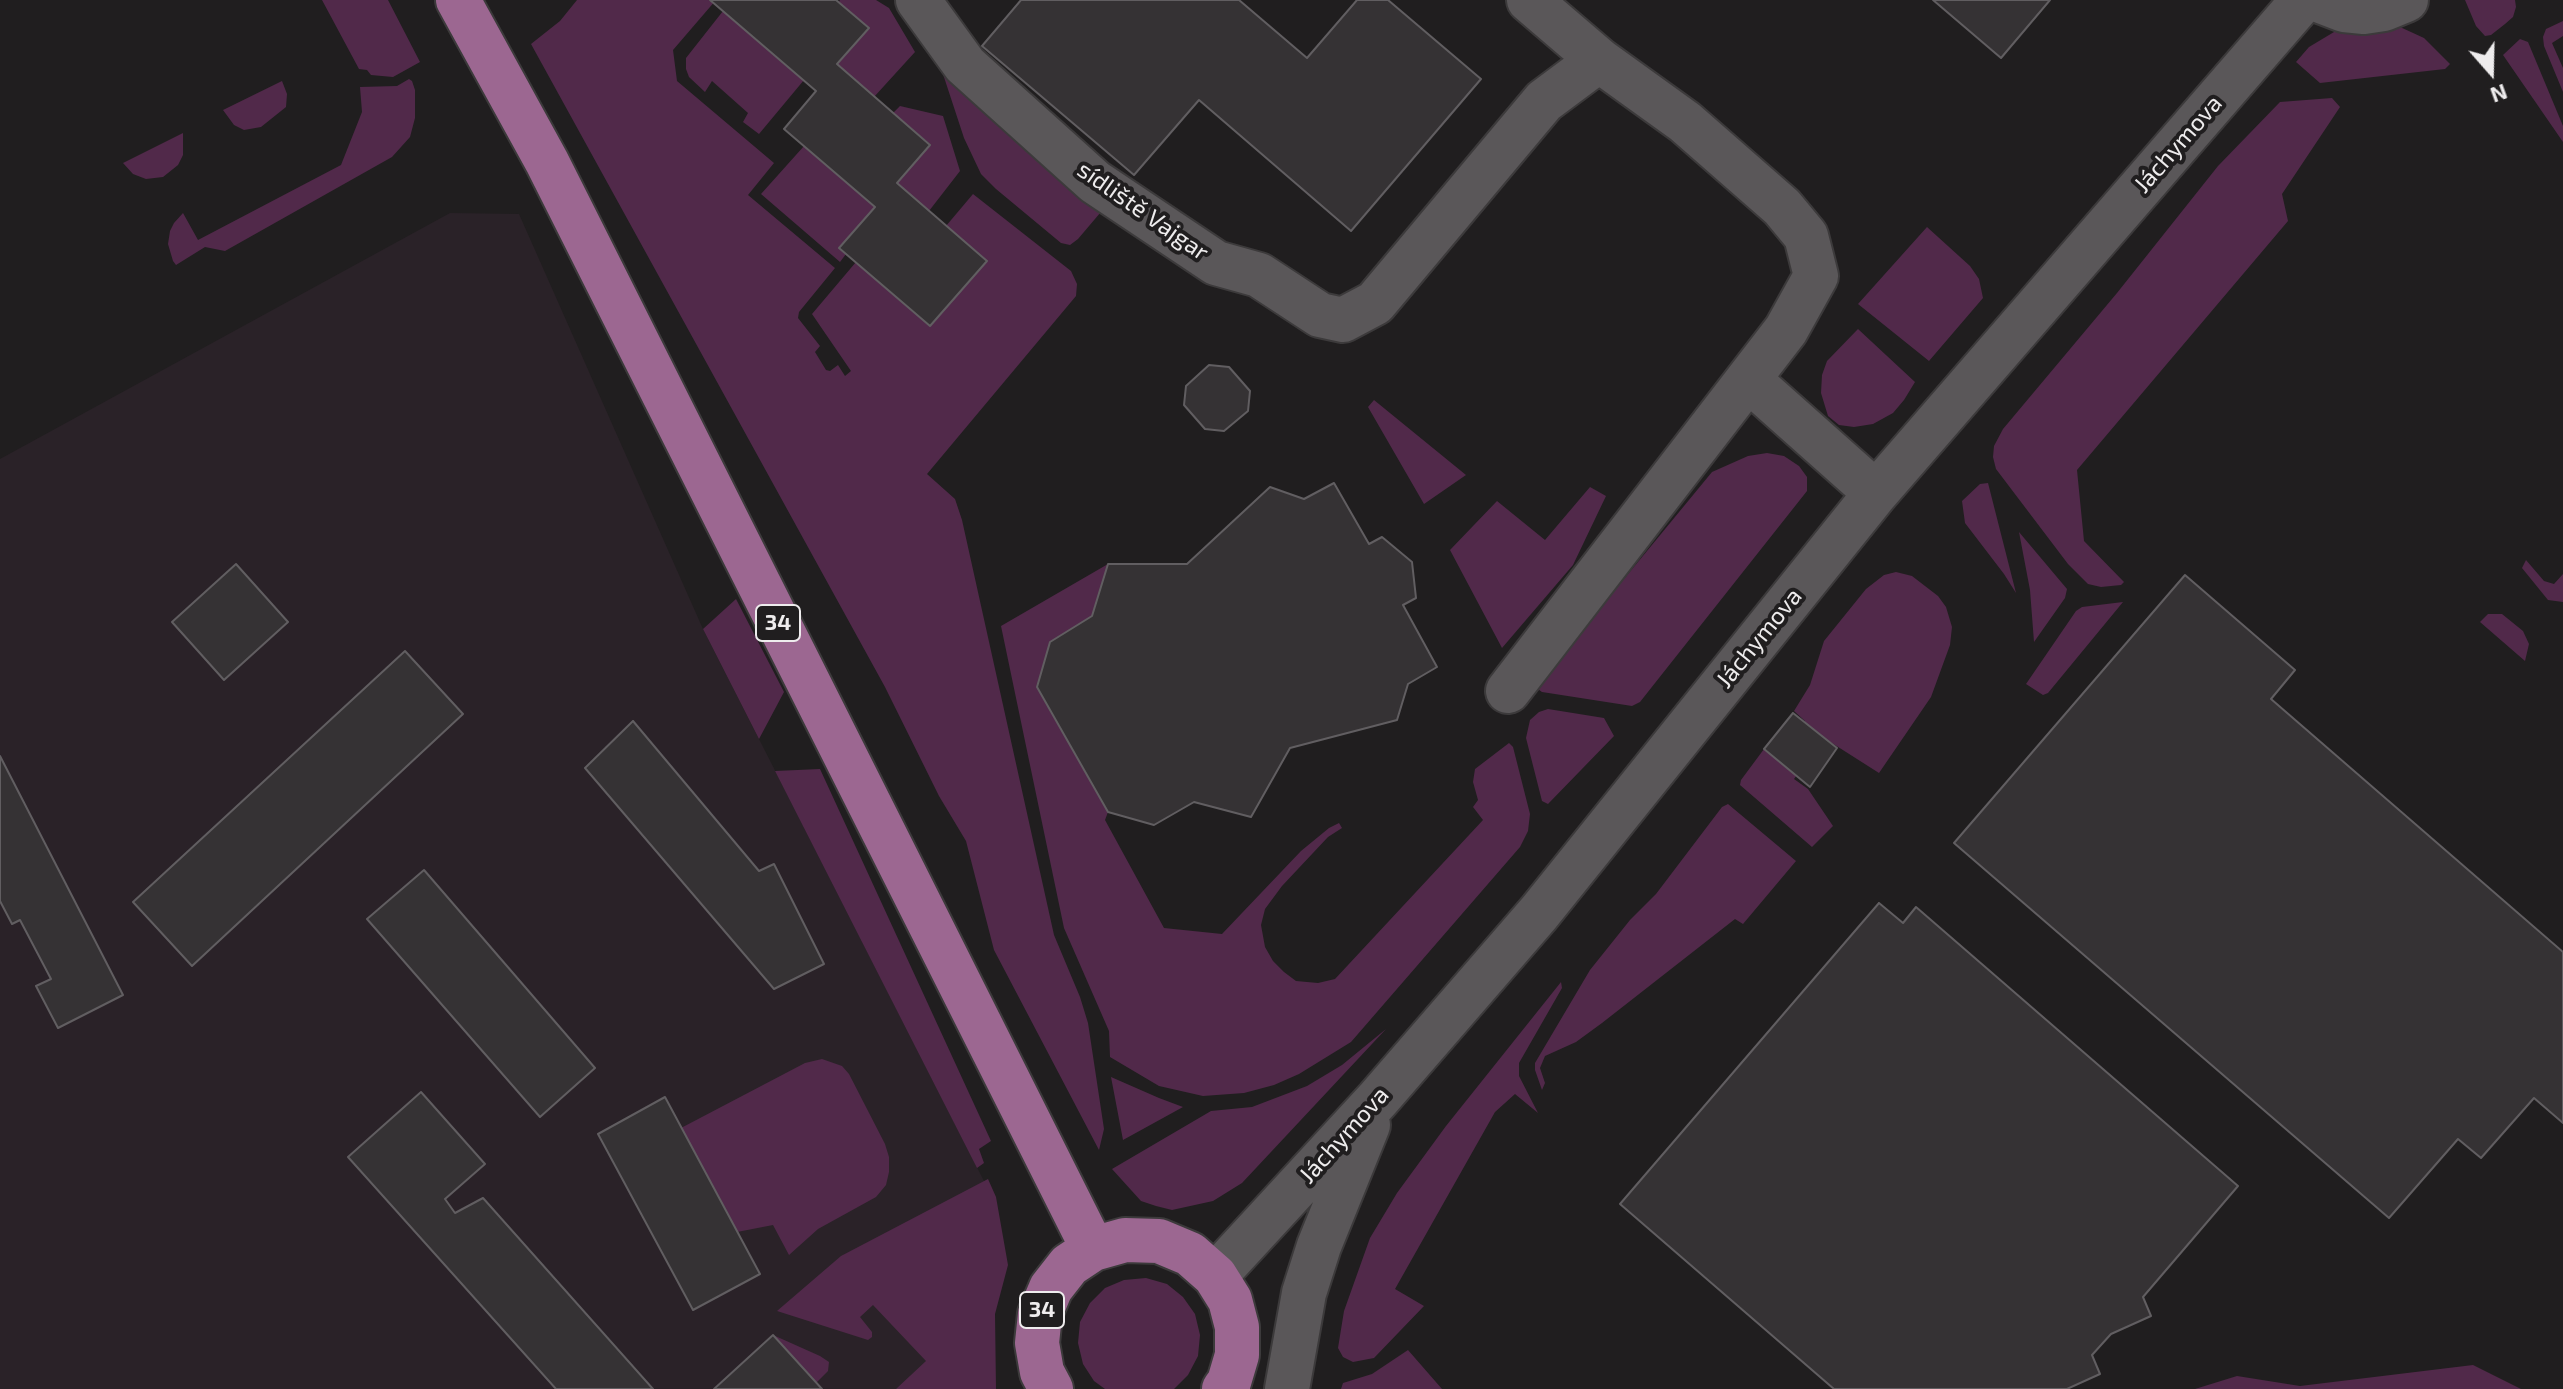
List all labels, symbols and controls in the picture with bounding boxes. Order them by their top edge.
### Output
north arrow [2451,32,2531,112]
text: N [2487,80,2511,109]
street label: Jáchymova [2128,89,2228,199]
street label: sídliště Vajgar [1072,155,1214,267]
street label: Jáchymova [1710,582,1808,694]
road number: 34 [756,605,800,641]
street label: Jáchymova [1293,1081,1395,1189]
road number: 34 [1020,1292,1064,1328]

